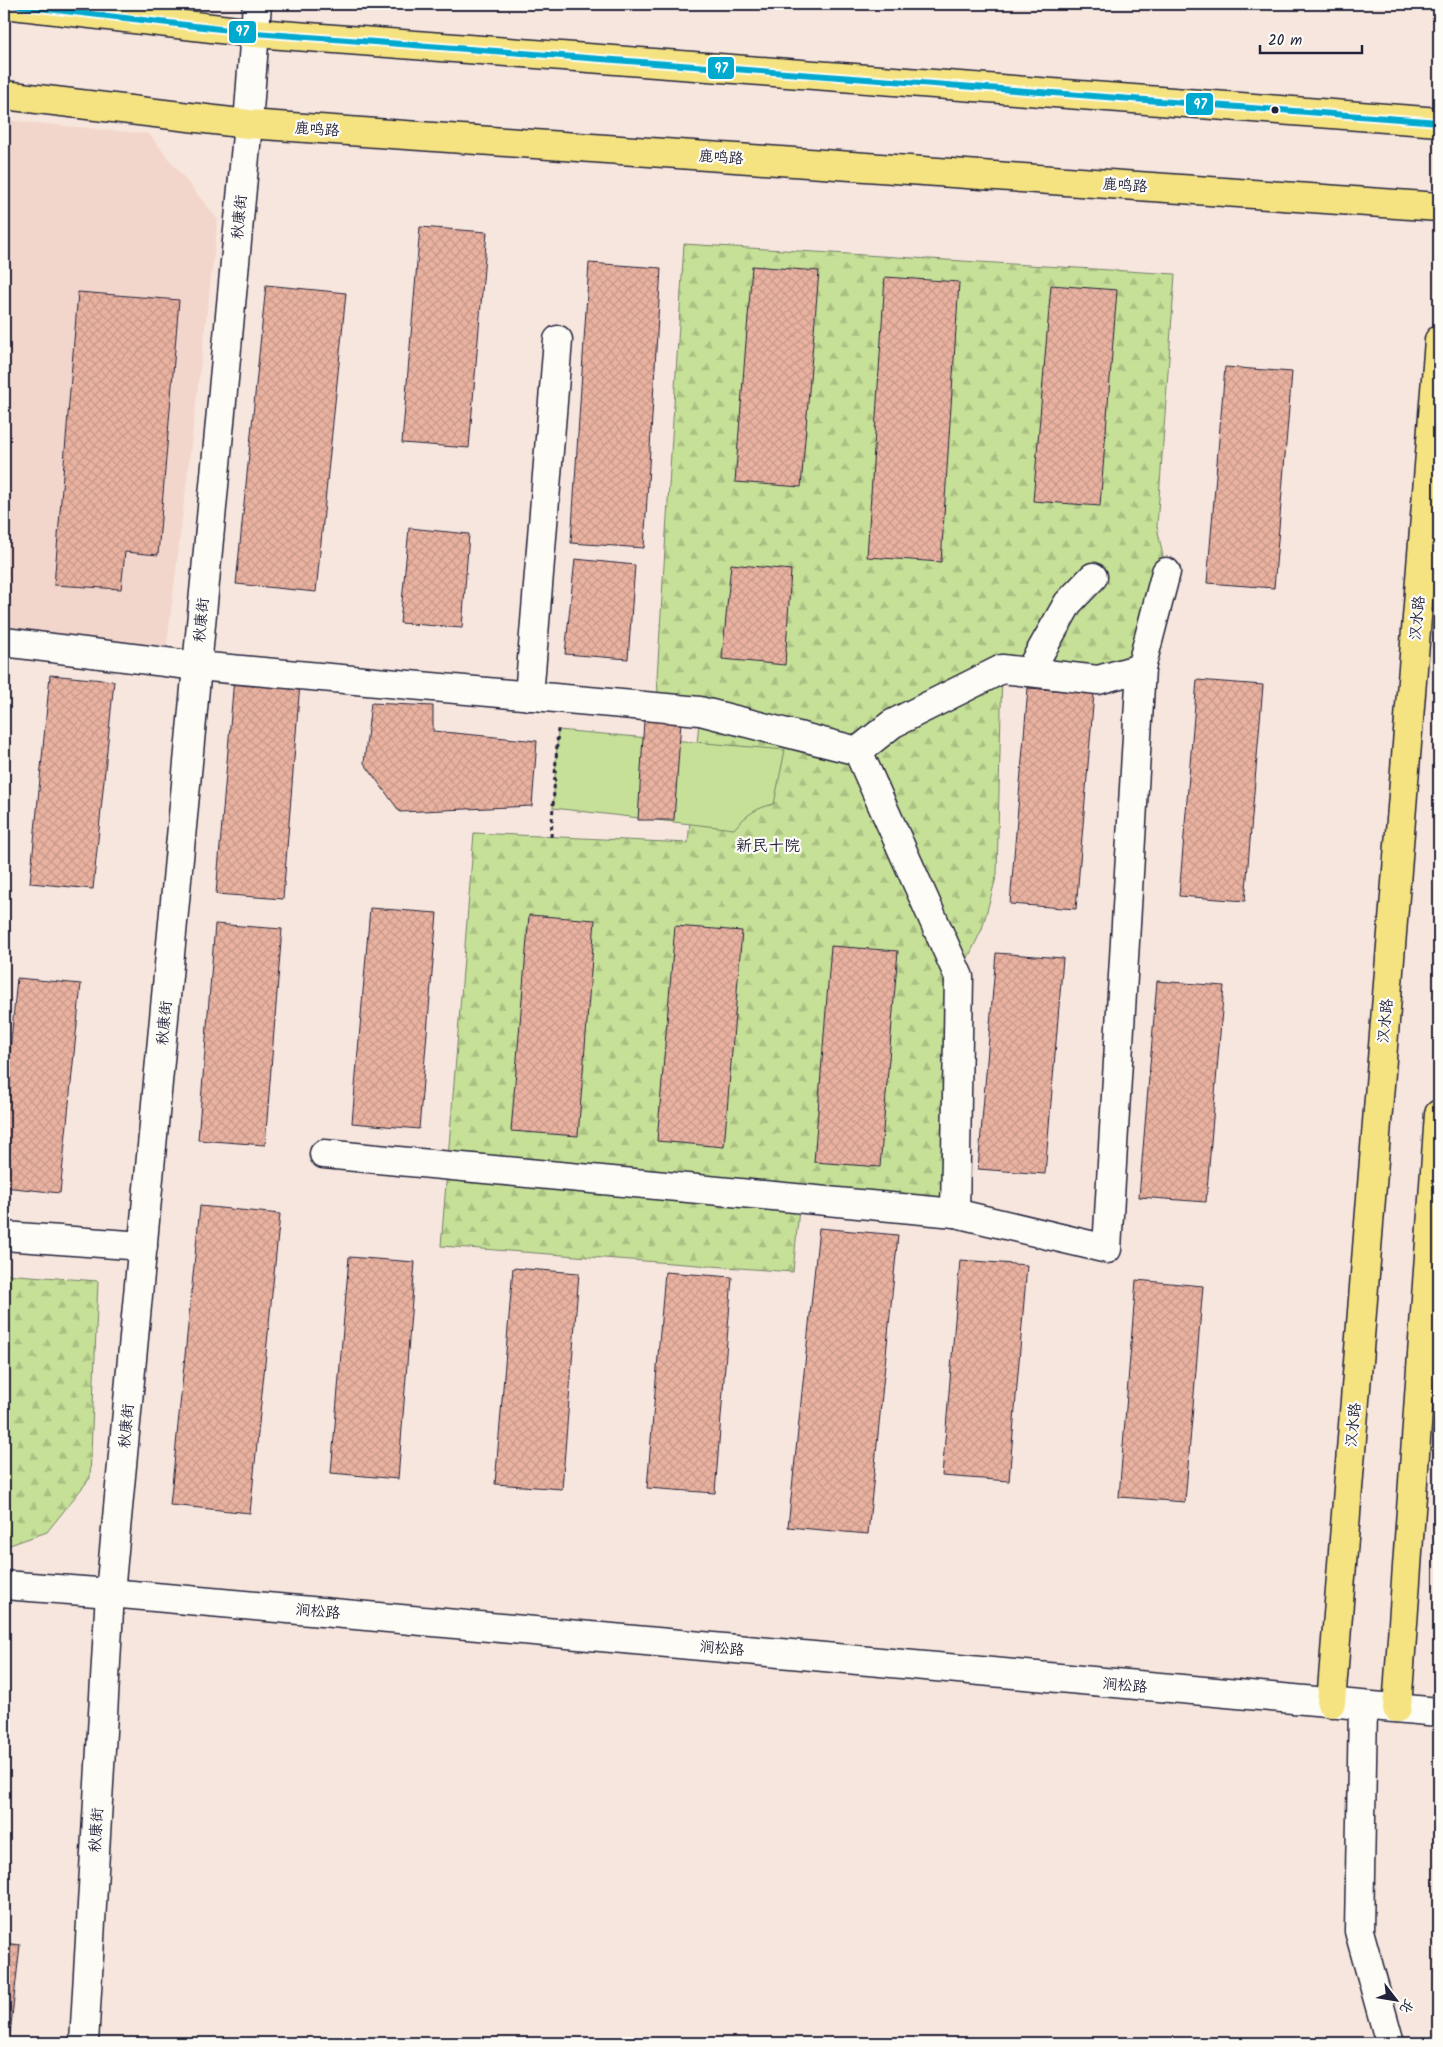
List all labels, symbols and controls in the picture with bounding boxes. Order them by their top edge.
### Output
line badge: 97 [228,20,257,44]
text: 97 [235,21,249,43]
scale bar [1260,22,1363,54]
text: 20 m [1268,29,1302,53]
line badge: 97 [707,56,735,80]
text: 97 [714,58,728,80]
line badge: 97 [1185,92,1214,116]
text: 97 [1193,94,1207,116]
unlabelled marker [1270,105,1280,115]
street label: 鹿鸣路 [294,116,340,144]
street label: 鹿鸣路 [698,144,744,172]
street label: 鹿鸣路 [1102,172,1148,200]
street label: 秋康街 [226,194,254,241]
street label: 汉水路 [1404,595,1432,642]
street label: 秋康街 [188,597,216,644]
district label: 新民十院 [736,834,800,859]
street label: 汉水路 [1372,998,1400,1045]
street label: 秋康街 [151,1000,179,1047]
street label: 汉水路 [1340,1402,1368,1449]
street label: 秋康街 [113,1403,141,1450]
street label: 涧松路 [294,1598,341,1626]
street label: 涧松路 [698,1635,745,1663]
street label: 涧松路 [1101,1672,1148,1700]
street label: 秋康街 [84,1807,110,1853]
north arrow [1370,1974,1420,2024]
text: 北 [1393,1995,1419,2018]

